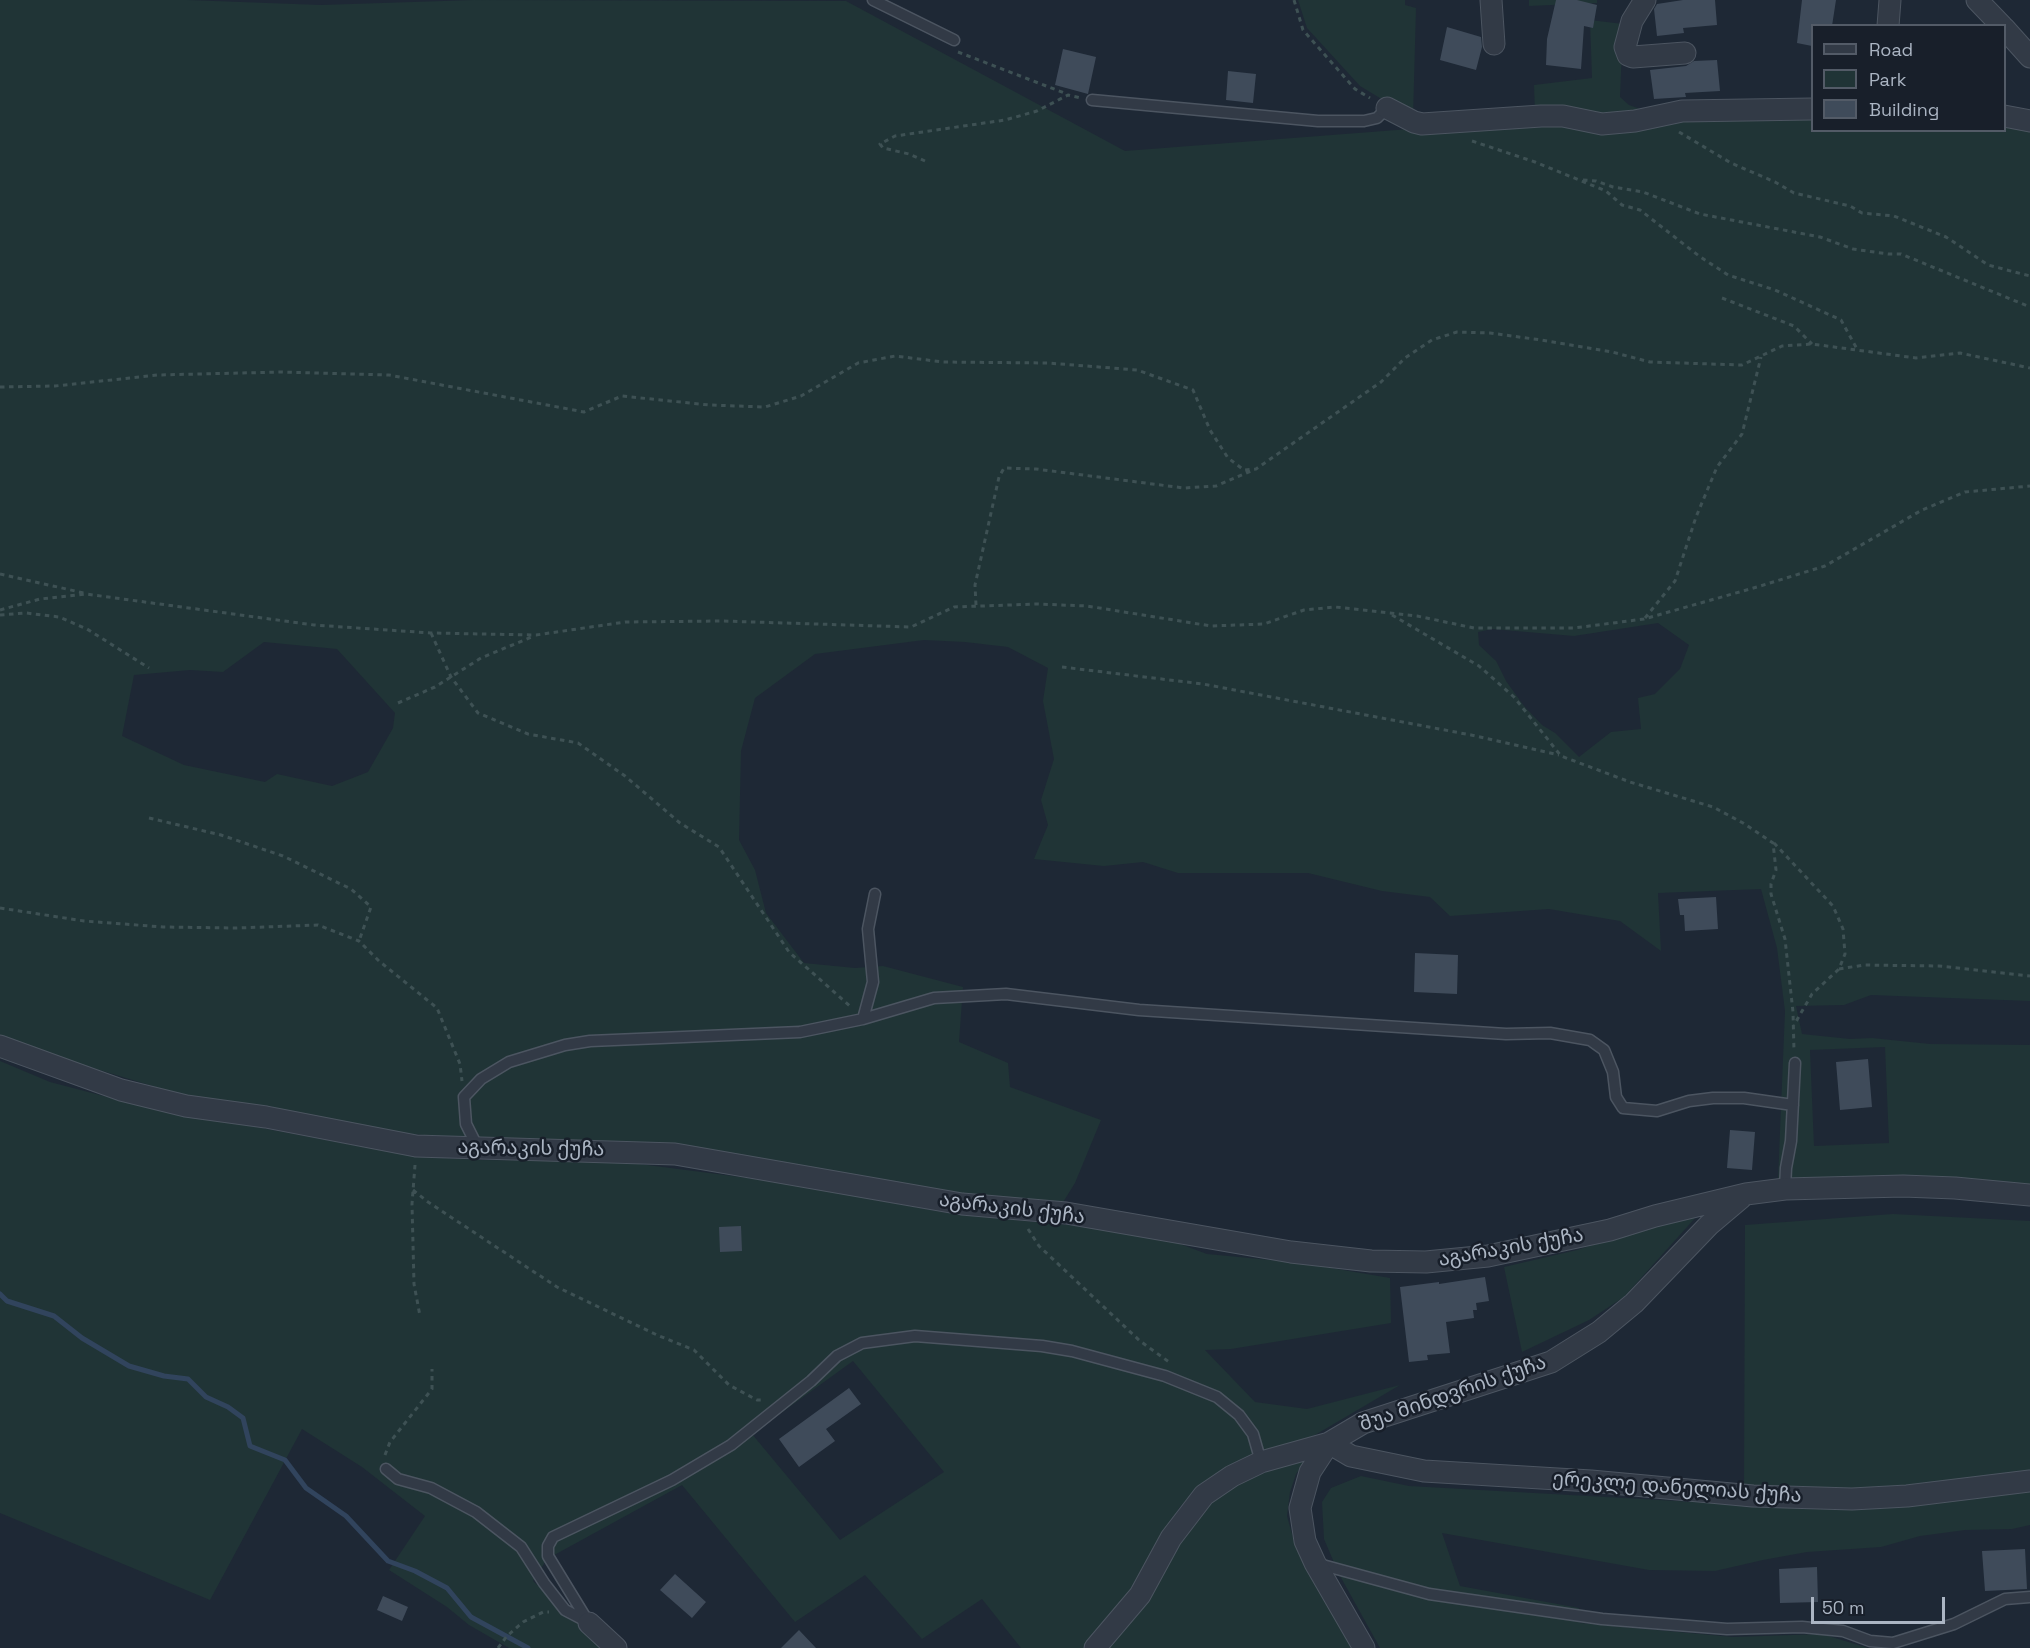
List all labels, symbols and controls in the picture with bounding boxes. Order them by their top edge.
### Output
legend [1811,24,2006,132]
text: Road [1869,38,1913,61]
text: Park [1869,68,1906,91]
text: Building [1869,98,1939,121]
street label: აგარაკის ქუჩა [457,1136,605,1162]
street label: აგარაკის ქუჩა [938,1188,1086,1230]
street label: აგარაკის ქუჩა [1437,1223,1585,1273]
street label: შუა მინდვრის ქუჩა [1356,1351,1550,1437]
street label: ერეკლე დანელიას ქუჩა [1552,1467,1802,1509]
scale bar [1814,1585,1948,1623]
text: 50 m [1822,1596,1864,1619]

